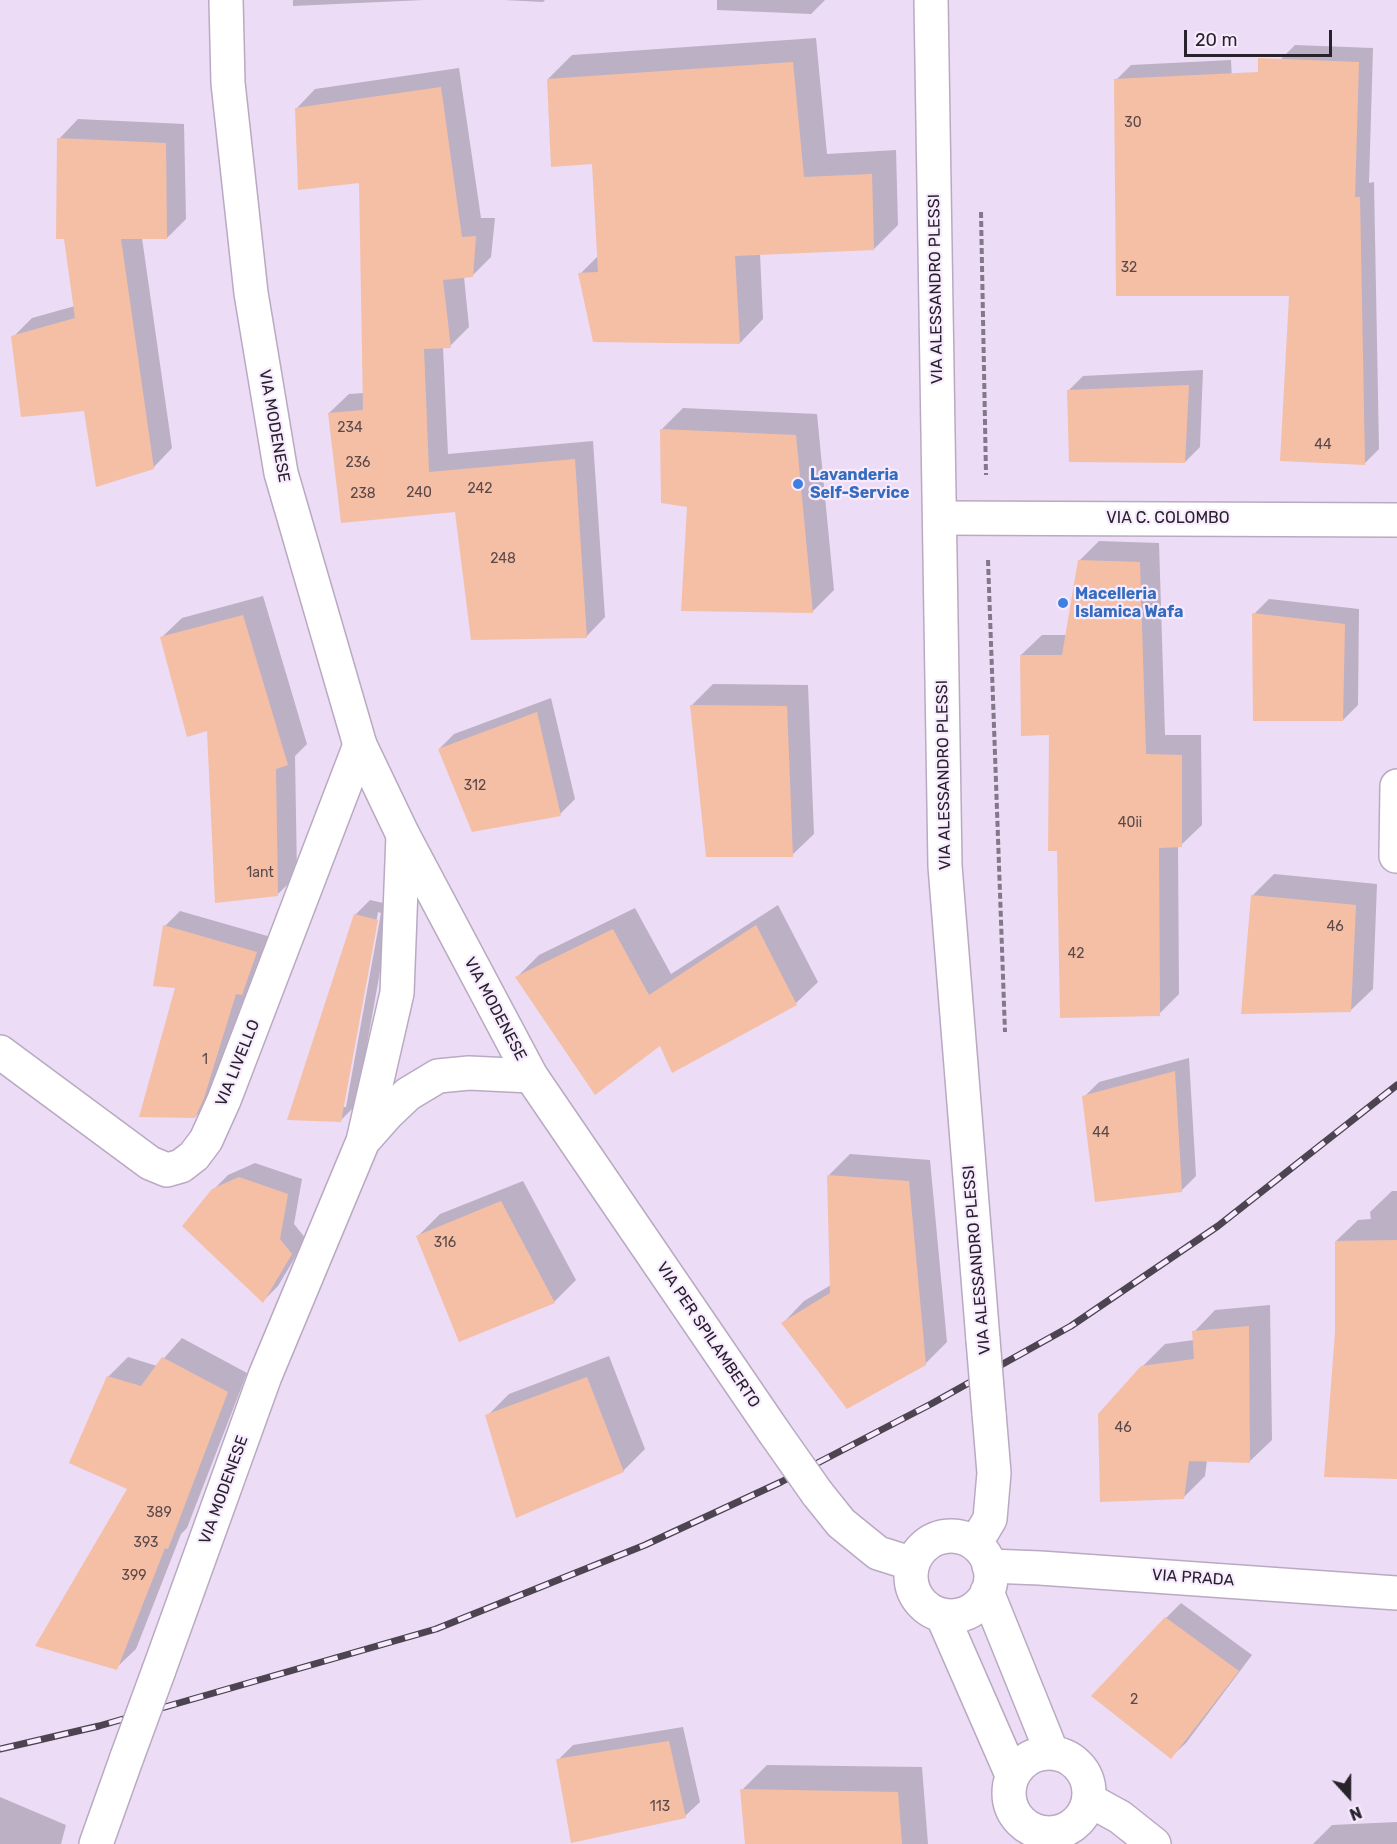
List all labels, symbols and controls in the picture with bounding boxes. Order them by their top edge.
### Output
scale bar [1187,18,1336,56]
text: 20 m [1195,29,1237,51]
house number: 30 [1124,115,1142,131]
street label: VIA ALESSANDRO PLESSI [925,194,947,384]
house number: 32 [1121,260,1137,276]
street label: VIA MODENESE [255,368,293,484]
house number: 234 [337,420,363,436]
house number: 44 [1314,437,1332,453]
house number: 236 [345,455,371,471]
place label: Lavanderia Self-Service [810,465,909,503]
marker: Lavanderia Self-Service [791,477,805,491]
house number: 242 [468,481,492,497]
house number: 240 [406,485,432,501]
house number: 238 [350,486,376,502]
street label: VIA C. COLOMBO [1106,508,1230,528]
house number: 248 [490,551,516,567]
place label: Macelleria Islamica Wafa [1075,584,1183,622]
marker: Macelleria Islamica Wafa [1056,596,1070,610]
street label: VIA ALESSANDRO PLESSI [933,680,955,870]
house number: 312 [464,778,486,794]
house number: 40ii [1118,815,1142,831]
house number: 1ant [246,865,274,881]
house number: 46 [1326,919,1344,935]
house number: 42 [1068,946,1084,962]
street label: VIA MODENESE [460,954,530,1064]
street label: VIA LIVELLO [212,1017,264,1109]
house number: 1 [202,1052,208,1068]
house number: 44 [1092,1125,1110,1141]
street label: VIA ALESSANDRO PLESSI [959,1165,995,1355]
house number: 316 [434,1235,456,1251]
street label: VIA PER SPILAMBERTO [652,1259,764,1411]
house number: 46 [1114,1420,1132,1436]
street label: VIA MODENESE [195,1433,253,1547]
house number: 389 [146,1505,172,1521]
house number: 393 [134,1535,158,1551]
street label: VIA PRADA [1151,1566,1235,1590]
house number: 399 [121,1568,147,1584]
house number: 2 [1130,1692,1138,1708]
north arrow [1319,1766,1379,1826]
house number: 113 [650,1799,670,1815]
text: N [1347,1802,1364,1824]

